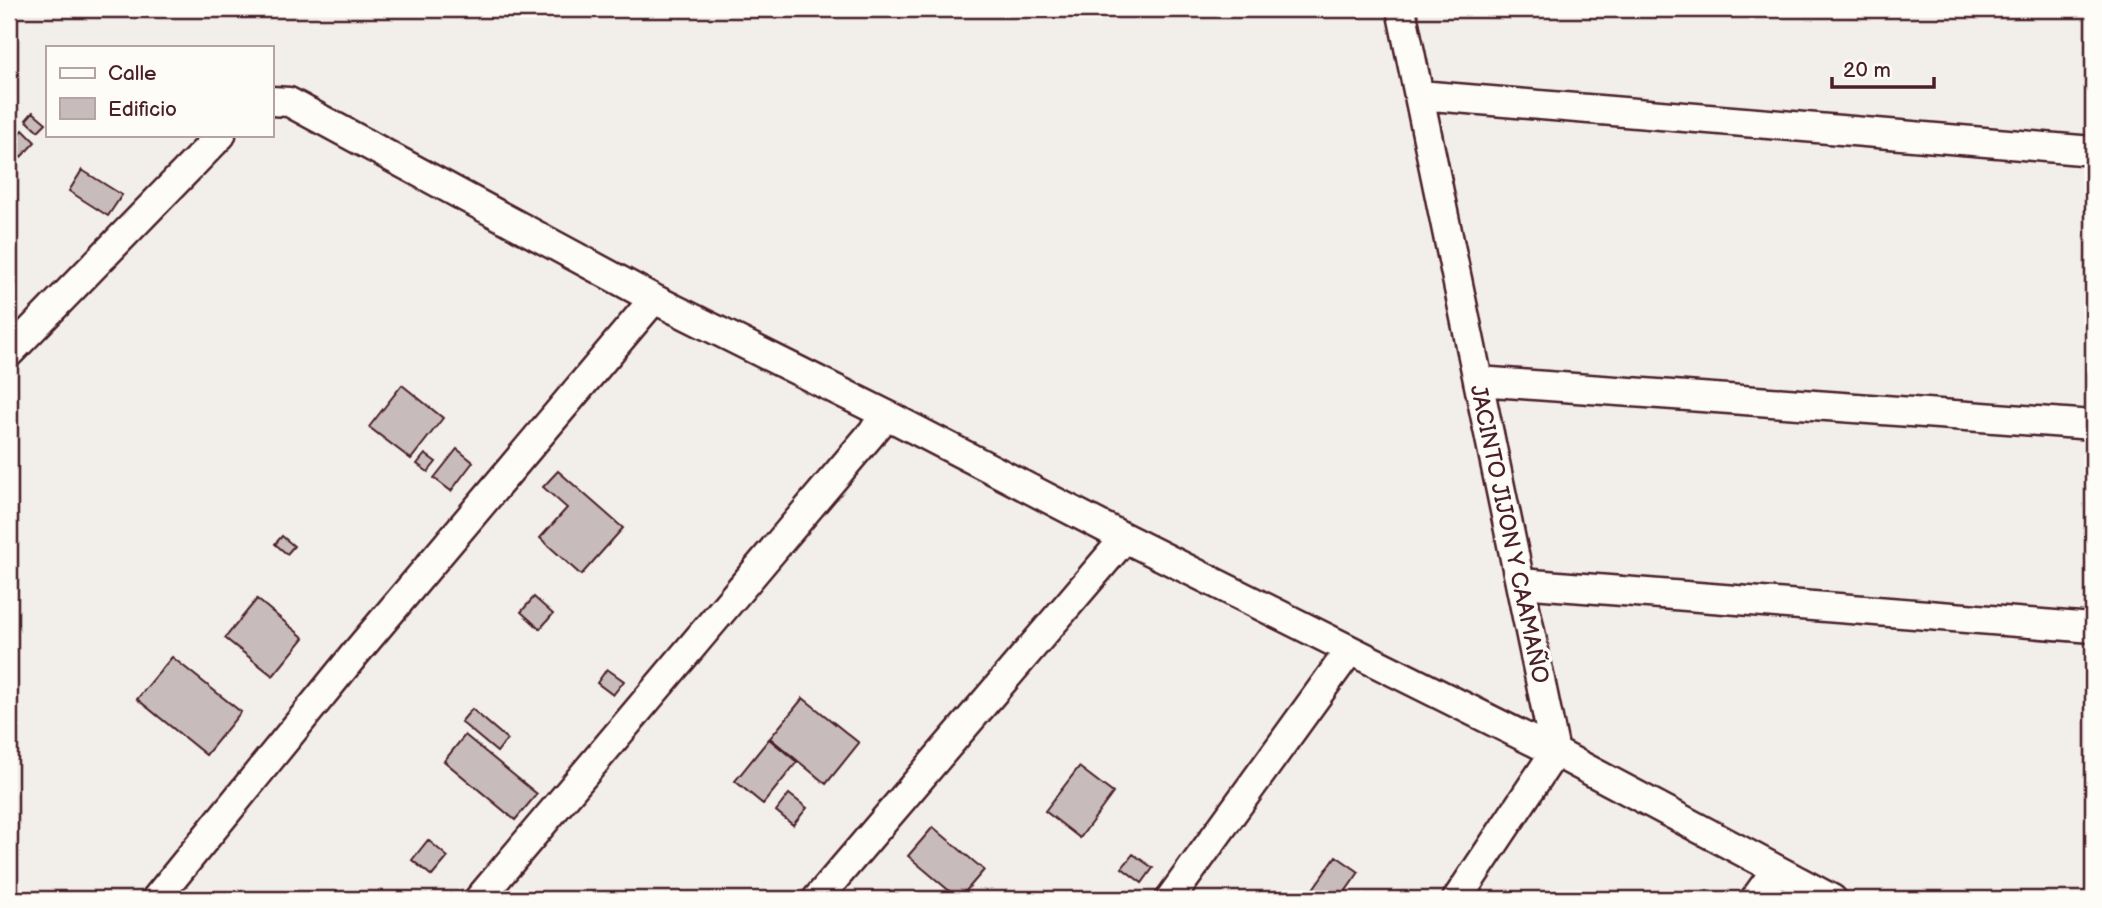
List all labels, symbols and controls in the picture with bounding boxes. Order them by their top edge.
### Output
legend [46,46,273,136]
scale bar [1832,46,1934,90]
text: 20 m [1843,58,1891,83]
text: Calle [108,61,157,86]
text: Edificio [108,97,177,122]
street label: JACINTO JIJON Y CAAMAÑO [1464,382,1554,686]

